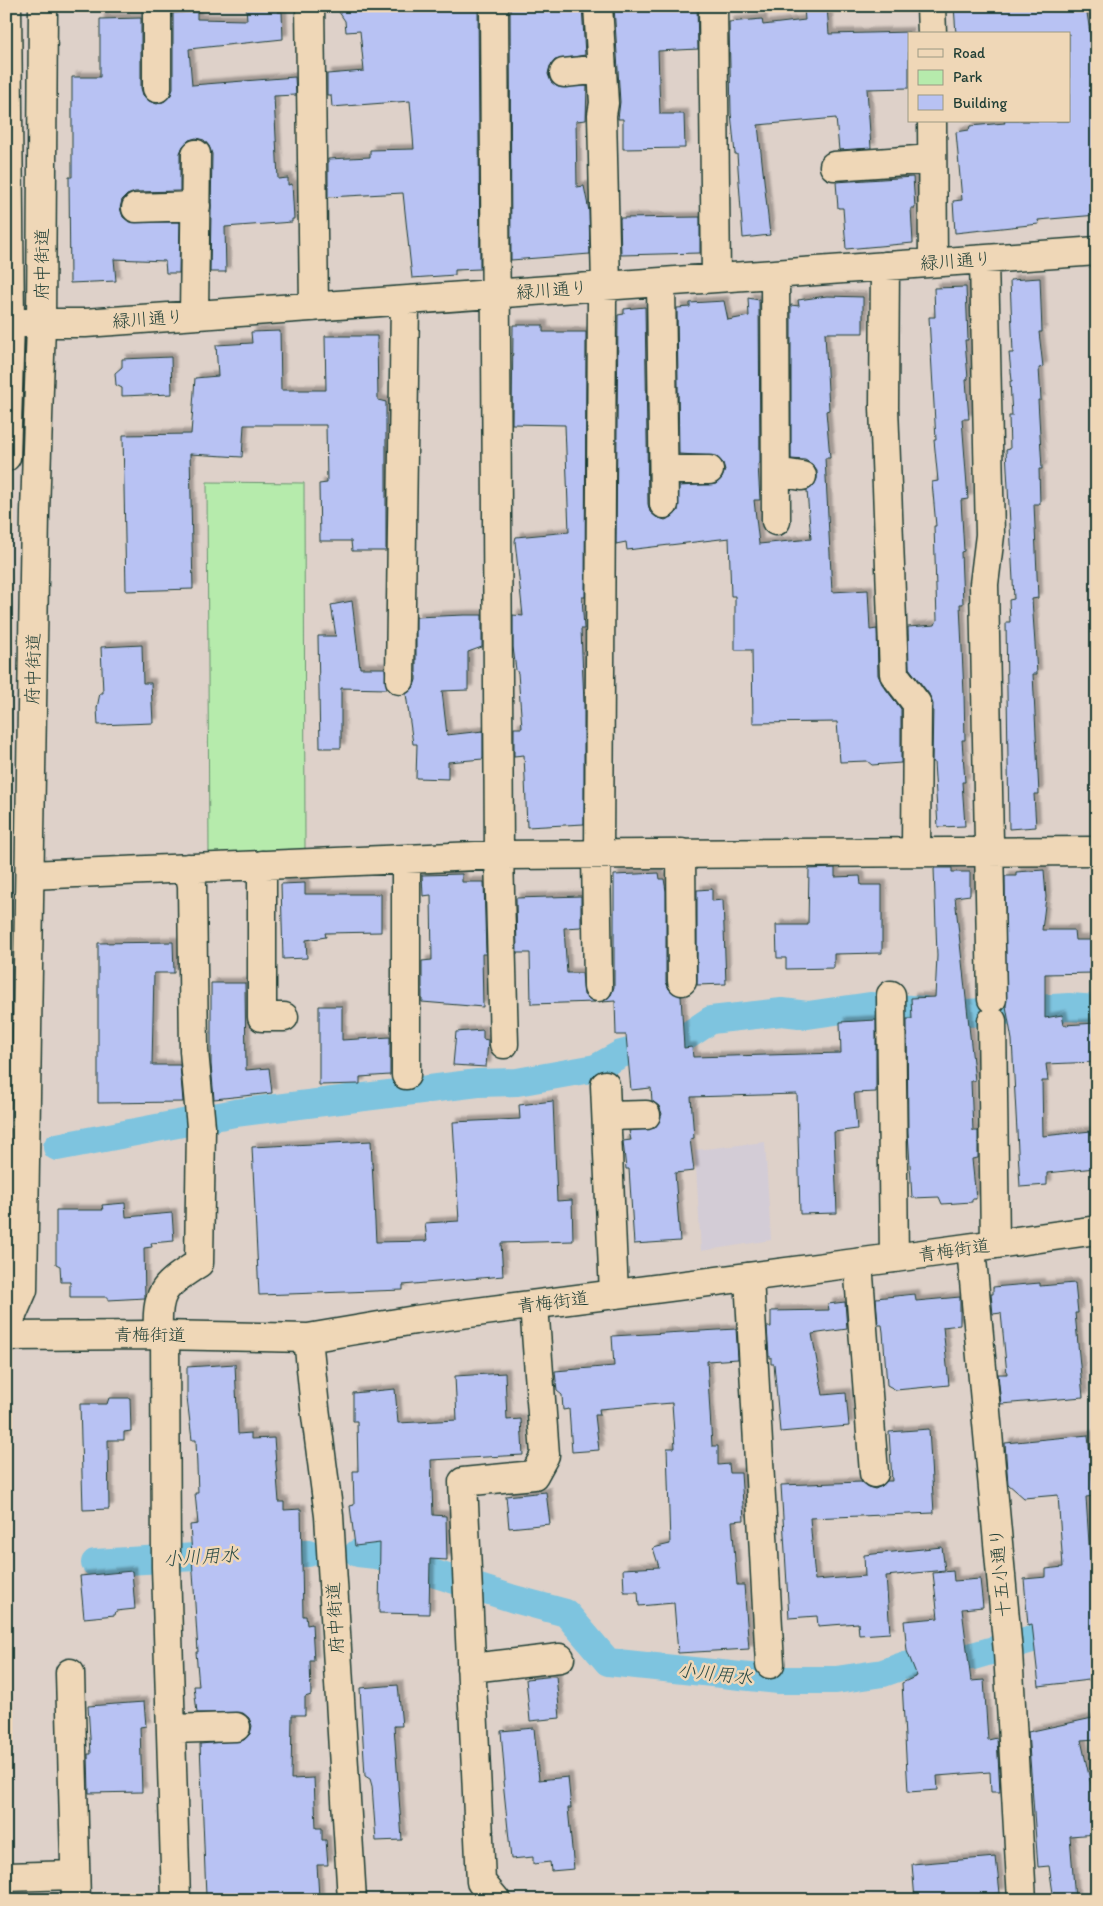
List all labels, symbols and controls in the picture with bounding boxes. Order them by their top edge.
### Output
legend [908,32,1070,122]
text: Road [953,44,986,62]
text: Park [953,68,983,86]
text: Building [953,94,1007,112]
street label: 府中街道 [31,228,53,300]
street label: 緑川通り [919,248,993,274]
street label: 緑川通り [515,277,589,303]
street label: 緑川通り [111,306,185,332]
street label: 府中街道 [21,633,45,705]
street label: 青梅街道 [917,1234,991,1266]
street label: 青梅街道 [516,1287,590,1317]
street label: 青梅街道 [114,1324,186,1346]
street label: 十五小通り [985,1527,1015,1619]
water label: 小川用水 [162,1542,240,1571]
street label: 府中街道 [322,1581,348,1655]
water label: 小川用水 [676,1658,754,1689]

